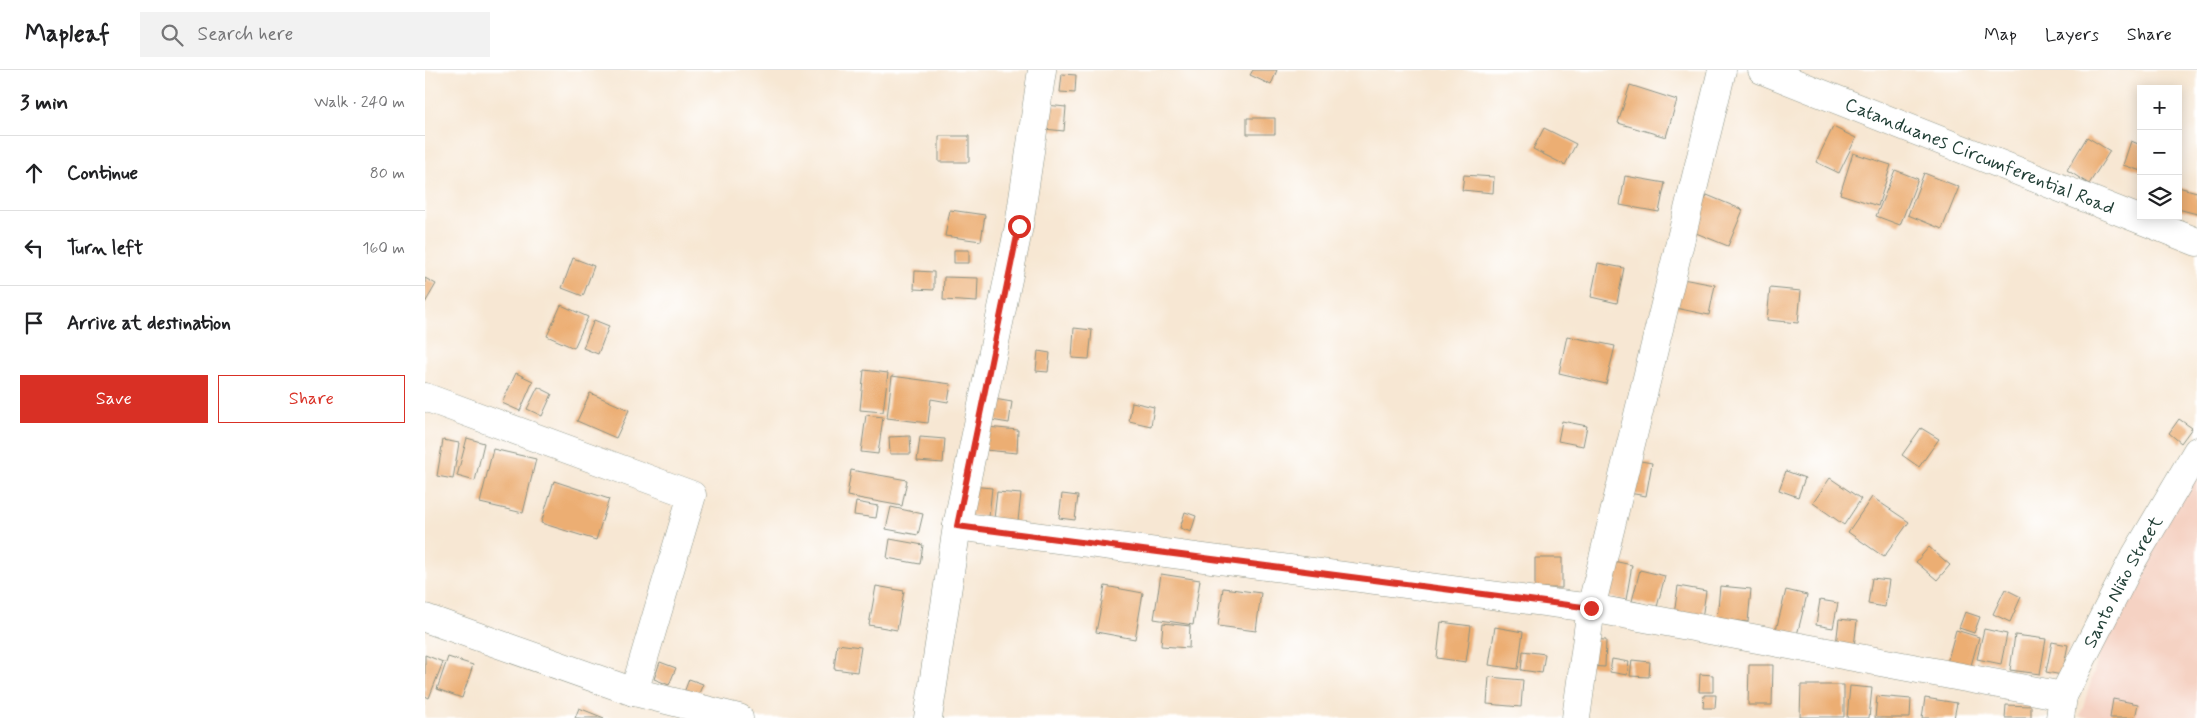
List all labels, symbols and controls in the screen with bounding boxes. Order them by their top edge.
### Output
search box [140,12,490,57]
text: Mapleaf [25,19,110,50]
icon: search [158,21,186,49]
text: Search here [198,22,293,47]
text: Map [1984,23,2017,47]
text: Layers [2045,23,2099,47]
text: Share [2127,23,2172,47]
map controls [2137,85,2182,220]
button: + [2137,85,2182,130]
text: 3 min [20,89,68,117]
text: Walk · 240 m [314,92,405,113]
street label: Catanduanes Circumferential Road [1841,92,2118,221]
button: − [2137,130,2182,175]
icon: ahead [20,159,48,187]
text: Continue [67,161,138,186]
text: 80 m [370,163,405,184]
button: layers [2137,175,2182,220]
route start [1008,215,1031,238]
icon: left [20,234,48,262]
text: Turn left [67,236,143,261]
text: 160 m [362,238,405,259]
icon: arrive [20,309,48,337]
text: Arrive at destination [67,311,231,336]
button: Save [20,375,208,423]
button: Share [218,375,405,423]
street label: Santo Niño Street [2077,511,2168,652]
route end [1580,597,1603,620]

